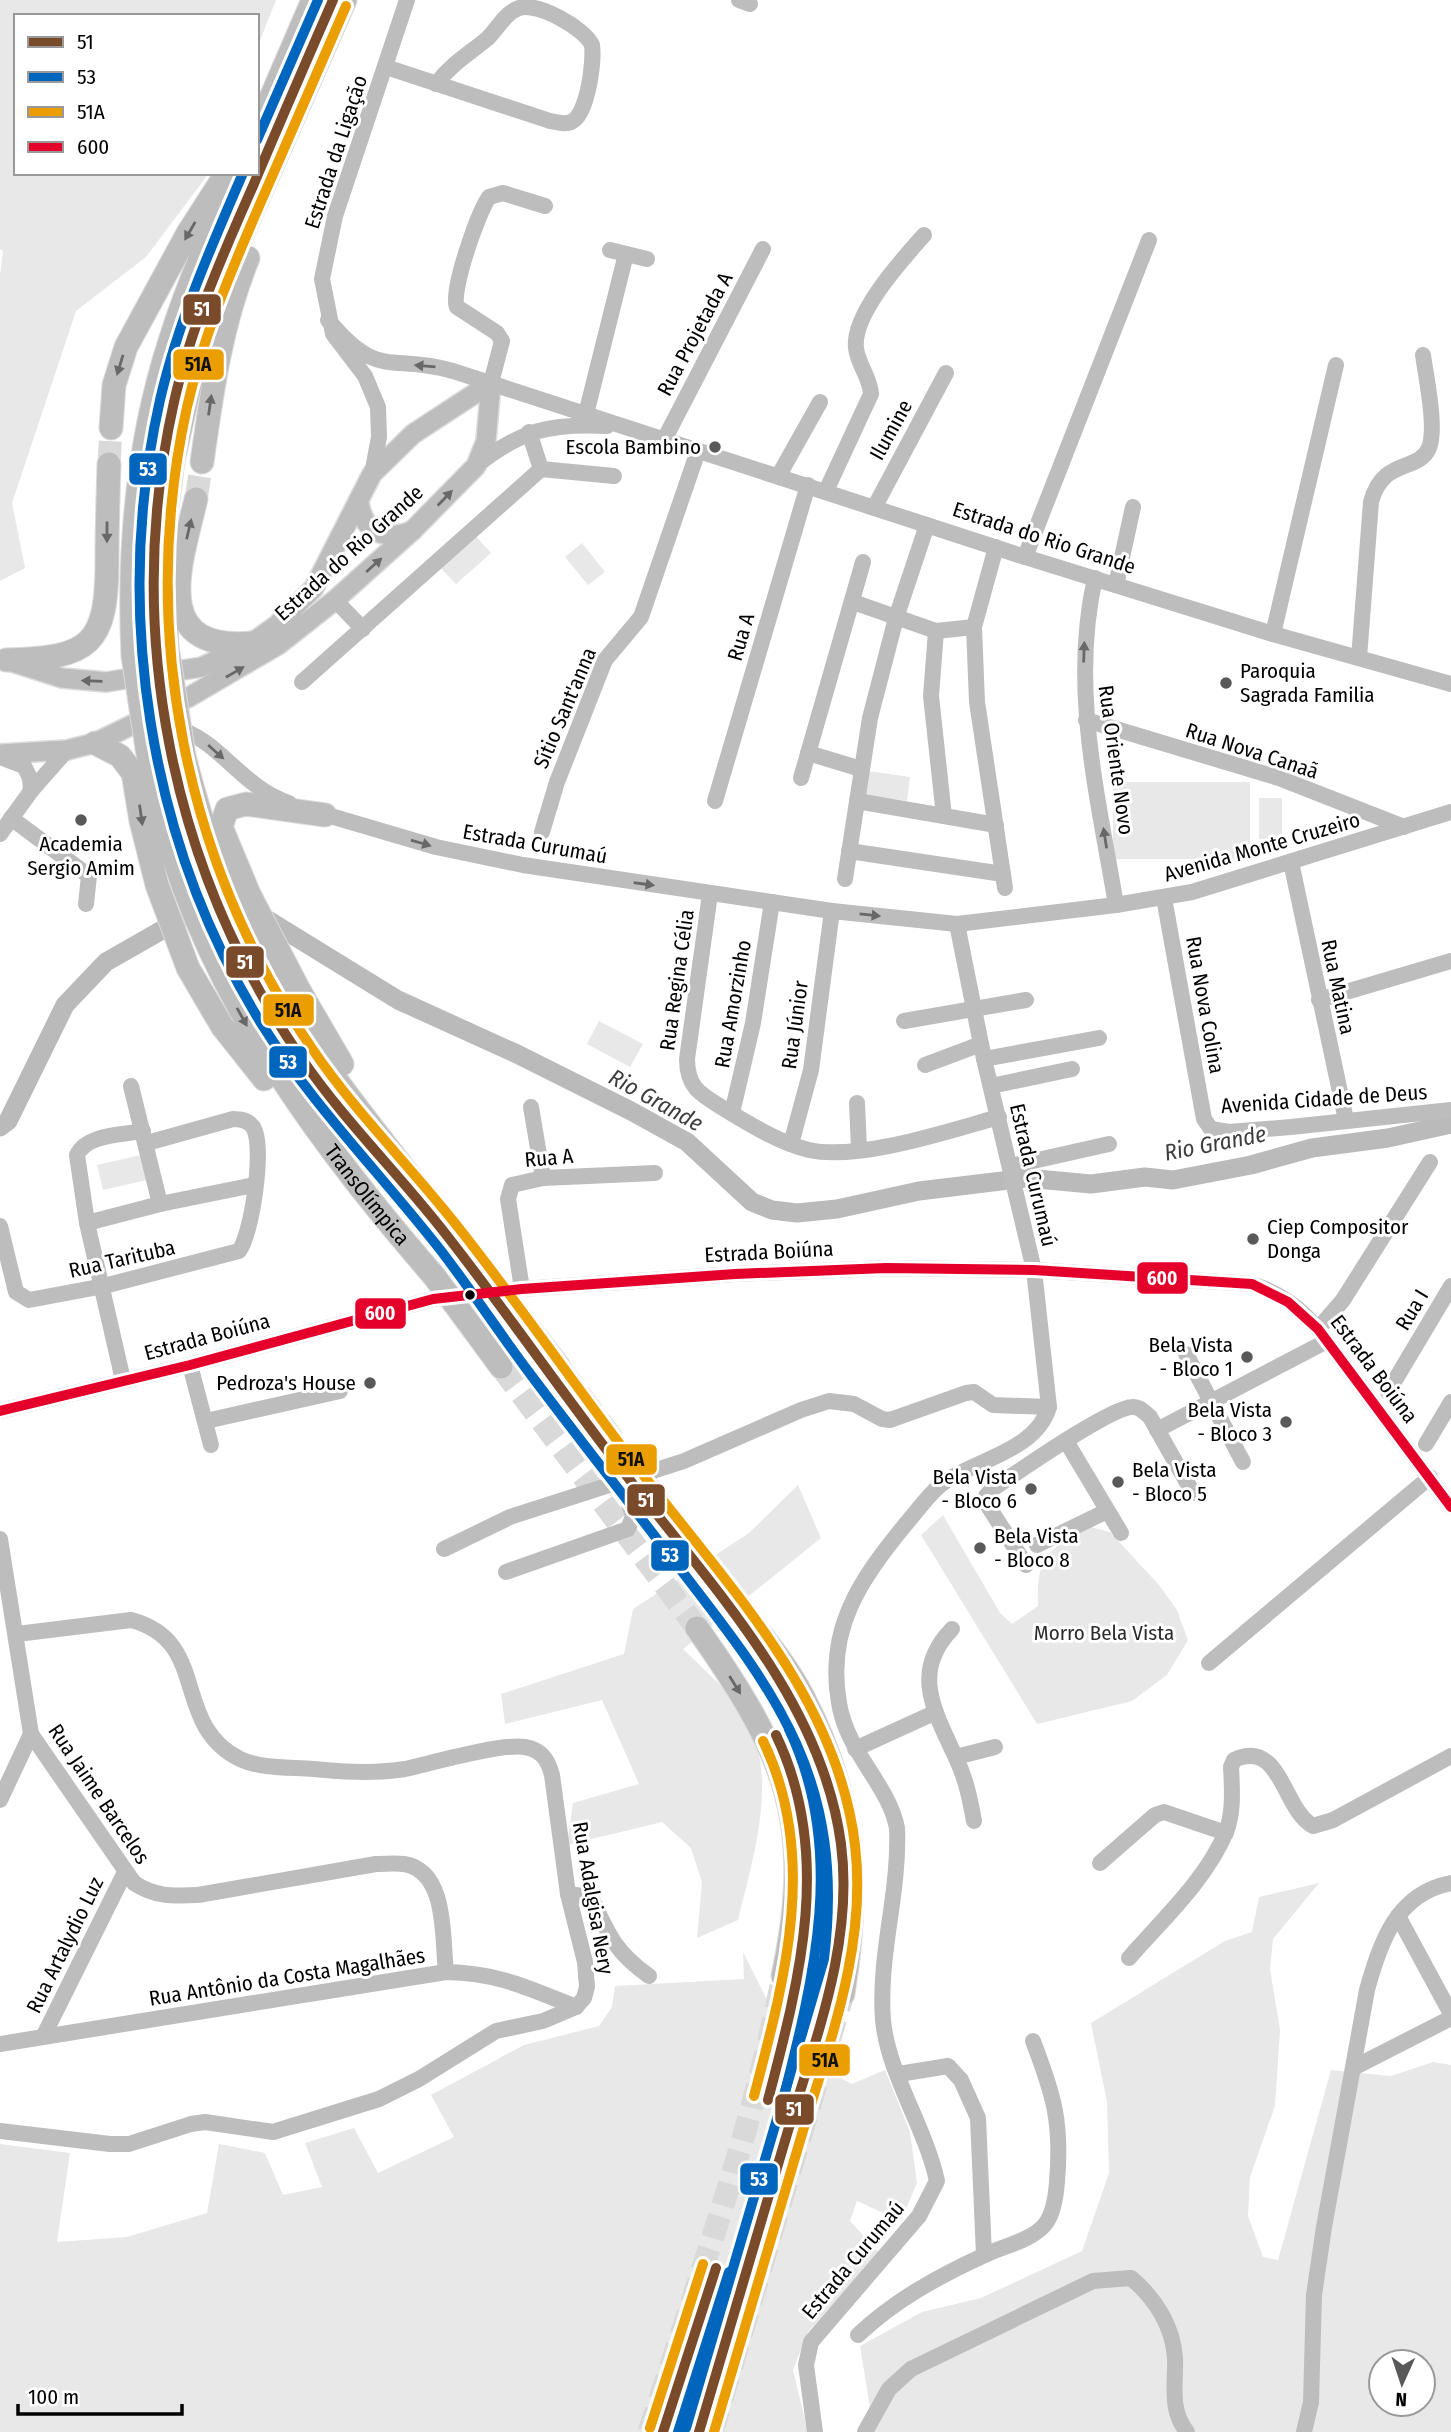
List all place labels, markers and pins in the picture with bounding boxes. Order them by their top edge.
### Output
place label: Escola Bambino [565,434,701,460]
marker: Escola Bambino [707,439,723,455]
place label: Paroquia Sagrada Familia [1240,658,1375,708]
marker: Paroquia Sagrada Familia [1218,675,1234,691]
marker: Academia Sergio Amim [73,812,89,828]
place label: Academia Sergio Amim [27,831,135,881]
place label: Ciep Compositor Donga [1267,1214,1409,1264]
marker: Ciep Compositor Donga [1245,1231,1261,1247]
unlabelled marker [463,1288,477,1302]
place label: Bela Vista - Bloco 1 [1149,1332,1233,1382]
marker: Bela Vista - Bloco 1 [1239,1349,1255,1365]
place label: Pedroza's House [216,1370,356,1396]
marker: Pedroza's House [362,1375,378,1391]
place label: Bela Vista - Bloco 3 [1188,1397,1272,1447]
marker: Bela Vista - Bloco 3 [1278,1414,1294,1430]
place label: Bela Vista - Bloco 5 [1132,1457,1216,1507]
place label: Bela Vista - Bloco 6 [933,1464,1017,1514]
marker: Bela Vista - Bloco 5 [1110,1474,1126,1490]
marker: Bela Vista - Bloco 6 [1023,1481,1039,1497]
place label: Bela Vista - Bloco 8 [994,1523,1078,1573]
marker: Bela Vista - Bloco 8 [972,1540,988,1556]

